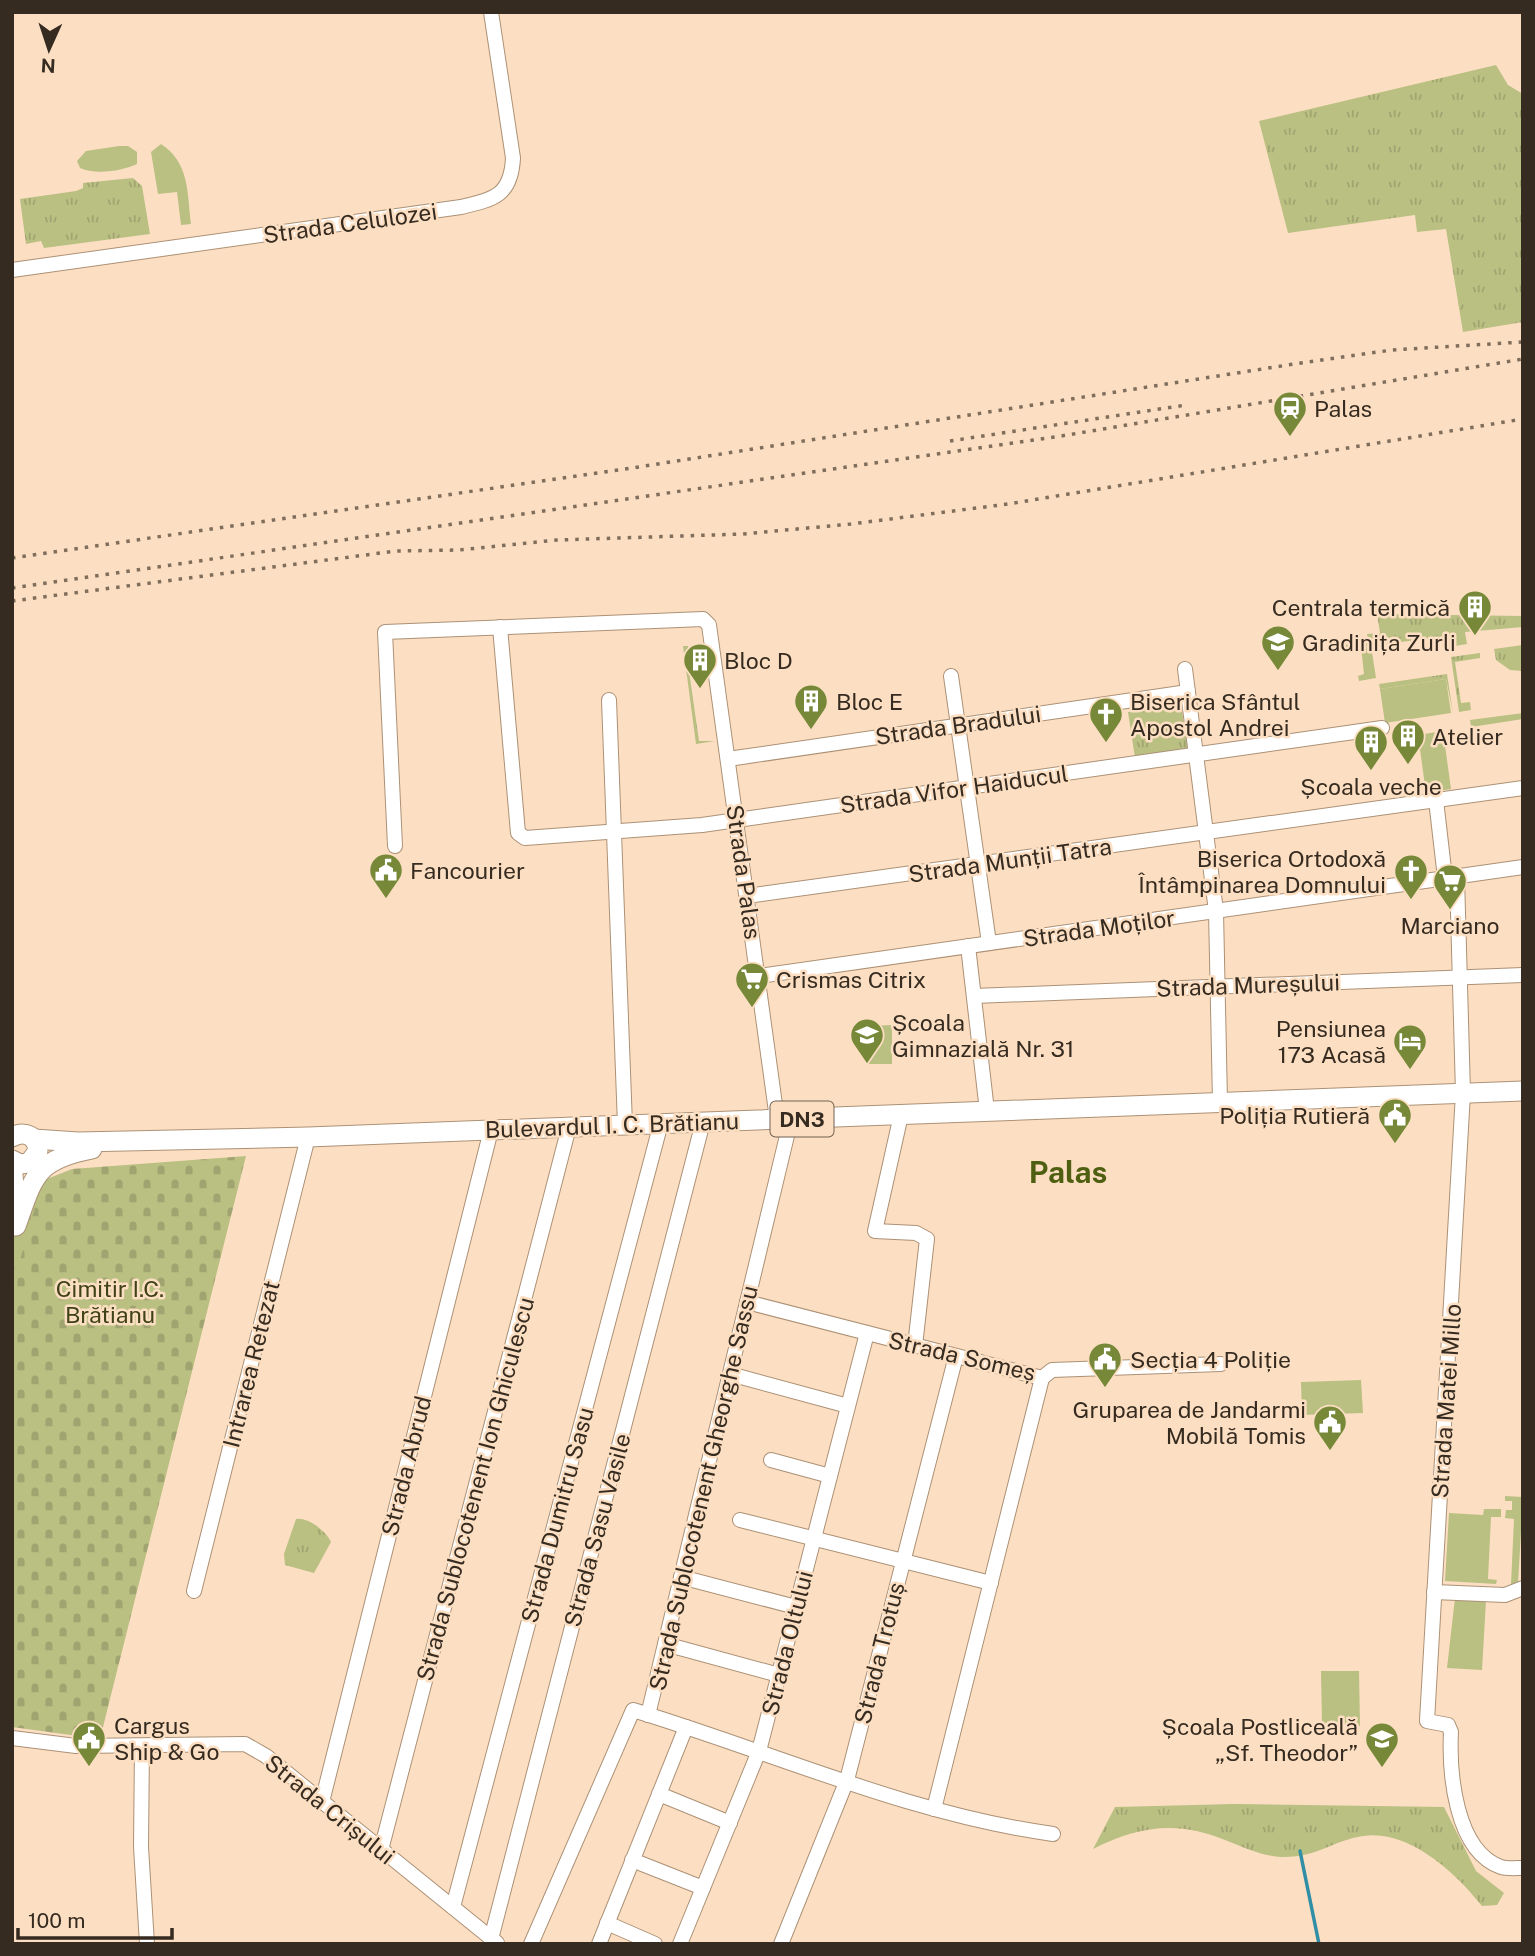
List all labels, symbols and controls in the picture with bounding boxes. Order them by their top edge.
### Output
north arrow [14,14,84,84]
text: N [40,55,56,77]
street label: Strada Celulozei [261,197,439,249]
station icon: Palas [1271,389,1309,438]
place label: Palas [1314,395,1372,422]
building icon: Centrala termică [1456,588,1494,637]
place label: Centrala termică [1272,594,1450,621]
school or university icon: Gradinița Zurli [1259,623,1297,672]
place label: Gradinița Zurli [1302,629,1456,656]
building icon: Bloc D [681,641,719,690]
place label: Bloc D [724,647,793,674]
building icon: Bloc E [792,682,830,731]
place label: Bloc E [836,688,903,715]
place label: Biserica Sfântul Apostol Andrei [1130,688,1301,741]
church icon: Biserica Sfântul Apostol Andrei [1087,695,1125,744]
street label: Strada Bradului [873,700,1043,750]
building icon: Atelier [1389,717,1427,766]
building icon: Școala veche [1352,723,1390,772]
place label: Atelier [1432,723,1503,750]
street label: Strada Vifor Haiducul [838,760,1070,818]
place label: Școala veche [1300,773,1442,800]
street label: Strada Palas [721,803,767,941]
street label: Strada Munții Tatra [907,832,1113,888]
place label: Biserica Ortodoxă Întâmpinarea Domnului [1137,845,1386,898]
public building icon: Fancourier [367,851,405,900]
church icon: Biserica Ortodoxă Întâmpinarea Domnului [1392,852,1430,901]
place label: Fancourier [410,857,525,884]
supermarket icon: Marciano [1431,862,1469,911]
street label: Strada Moților [1021,904,1177,952]
place label: Marciano [1401,912,1499,939]
supermarket icon: Crismas Citrix [733,960,771,1009]
place label: Crismas Citrix [776,966,926,993]
street label: Strada Mureșului [1156,968,1340,1002]
place label: Școala Gimnazială Nr. 31 [892,1009,1074,1062]
place label: Pensiunea 173 Acasă [1276,1015,1386,1068]
school or university icon: Școala Gimnazială Nr. 31 [848,1016,886,1065]
hotel icon: Pensiunea 173 Acasă [1391,1022,1429,1071]
public building icon: Poliția Rutieră [1376,1096,1414,1145]
road number: DN3 [770,1102,834,1136]
place label: Poliția Rutieră [1219,1102,1370,1129]
street label: Bulevardul I. C. Brătianu [484,1107,740,1143]
district label: Palas [1029,1154,1107,1190]
park label: Cimitir I.C. Brătianu [56,1275,164,1328]
street label: Intrarea Retezat [217,1278,285,1450]
street label: Strada Sublocotenent Gheorghe Sassu [643,1283,763,1693]
street label: Strada Sublocotenent Ion Ghiculescu [411,1294,539,1684]
street label: Strada Matei Millo [1426,1303,1466,1499]
street label: Strada Someș [886,1326,1038,1386]
public building icon: Secția 4 Poliție [1086,1340,1124,1389]
place label: Secția 4 Poliție [1130,1346,1291,1373]
street label: Strada Abrud [376,1393,436,1539]
place label: Gruparea de Jandarmi Mobilă Tomis [1073,1396,1306,1449]
public building icon: Gruparea de Jandarmi Mobilă Tomis [1311,1403,1349,1452]
street label: Strada Dumitru Sasu [515,1404,599,1626]
street label: Strada Sasu Vasile [558,1430,636,1630]
street label: Strada Oltului [756,1568,818,1718]
street label: Strada Trotuș [848,1579,910,1727]
place label: Cargus Ship & Go [114,1712,219,1765]
place label: Școala Postliceală „Sf. Theodor” [1162,1713,1358,1766]
public building icon: Cargus Ship & Go [70,1719,108,1768]
school or university icon: Școala Postliceală „Sf. Theodor” [1363,1720,1401,1769]
street label: Strada Crișului [260,1749,400,1869]
scale bar [18,1896,172,1940]
text: 100 m [28,1908,85,1933]

